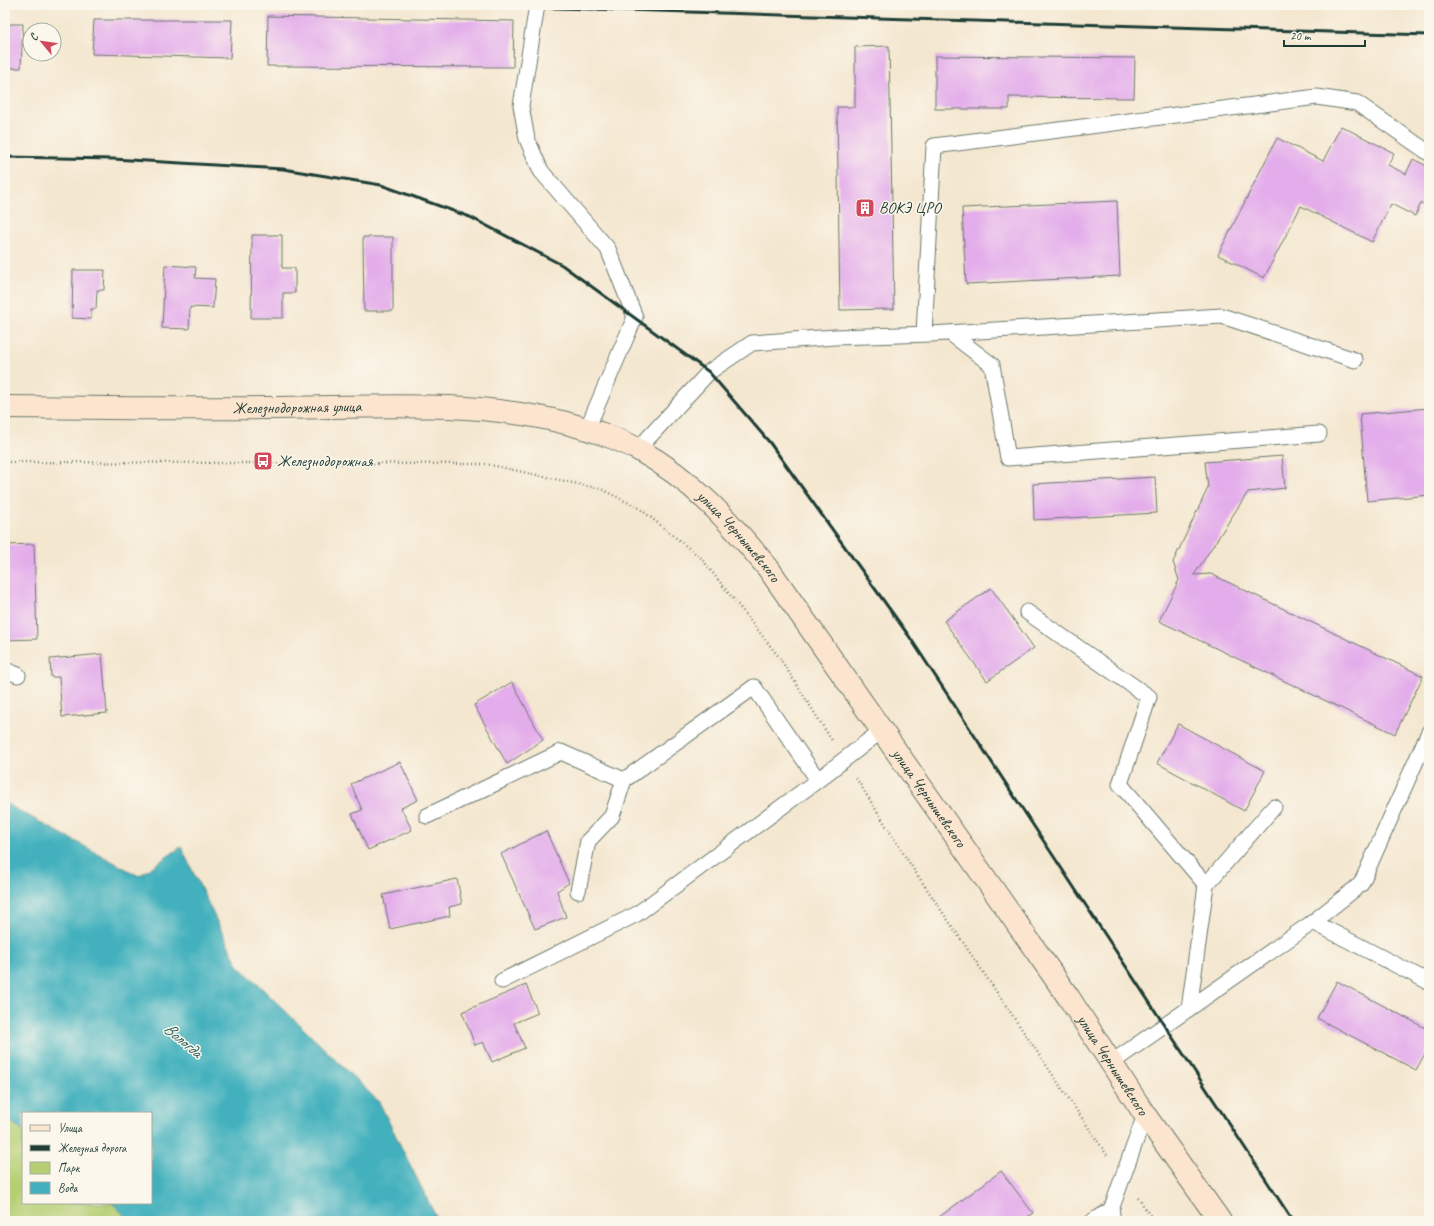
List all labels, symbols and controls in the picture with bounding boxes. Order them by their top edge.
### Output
north arrow [22,22,62,62]
scale bar [1284,22,1365,48]
text: 20 m [1290,28,1312,44]
text: С [26,30,41,43]
building icon: ВОКЭ ЦРО [854,197,876,219]
place label: ВОКЭ ЦРО [879,198,943,218]
street label: Железнодорожная улица [232,396,363,418]
bus stop icon: Железнодорожная [252,450,274,472]
place label: Железнодорожная [277,451,374,471]
street label: улица Чернышевского [692,485,785,587]
street label: улица Чернышевского [887,744,971,852]
street label: улица Чернышевского [1072,1010,1153,1120]
water label: Вологда [159,1018,208,1063]
legend [22,1112,152,1204]
text: Улица [58,1120,83,1136]
text: Железная дорога [58,1140,127,1156]
text: Парк [58,1160,81,1176]
text: Вода [58,1180,79,1196]

